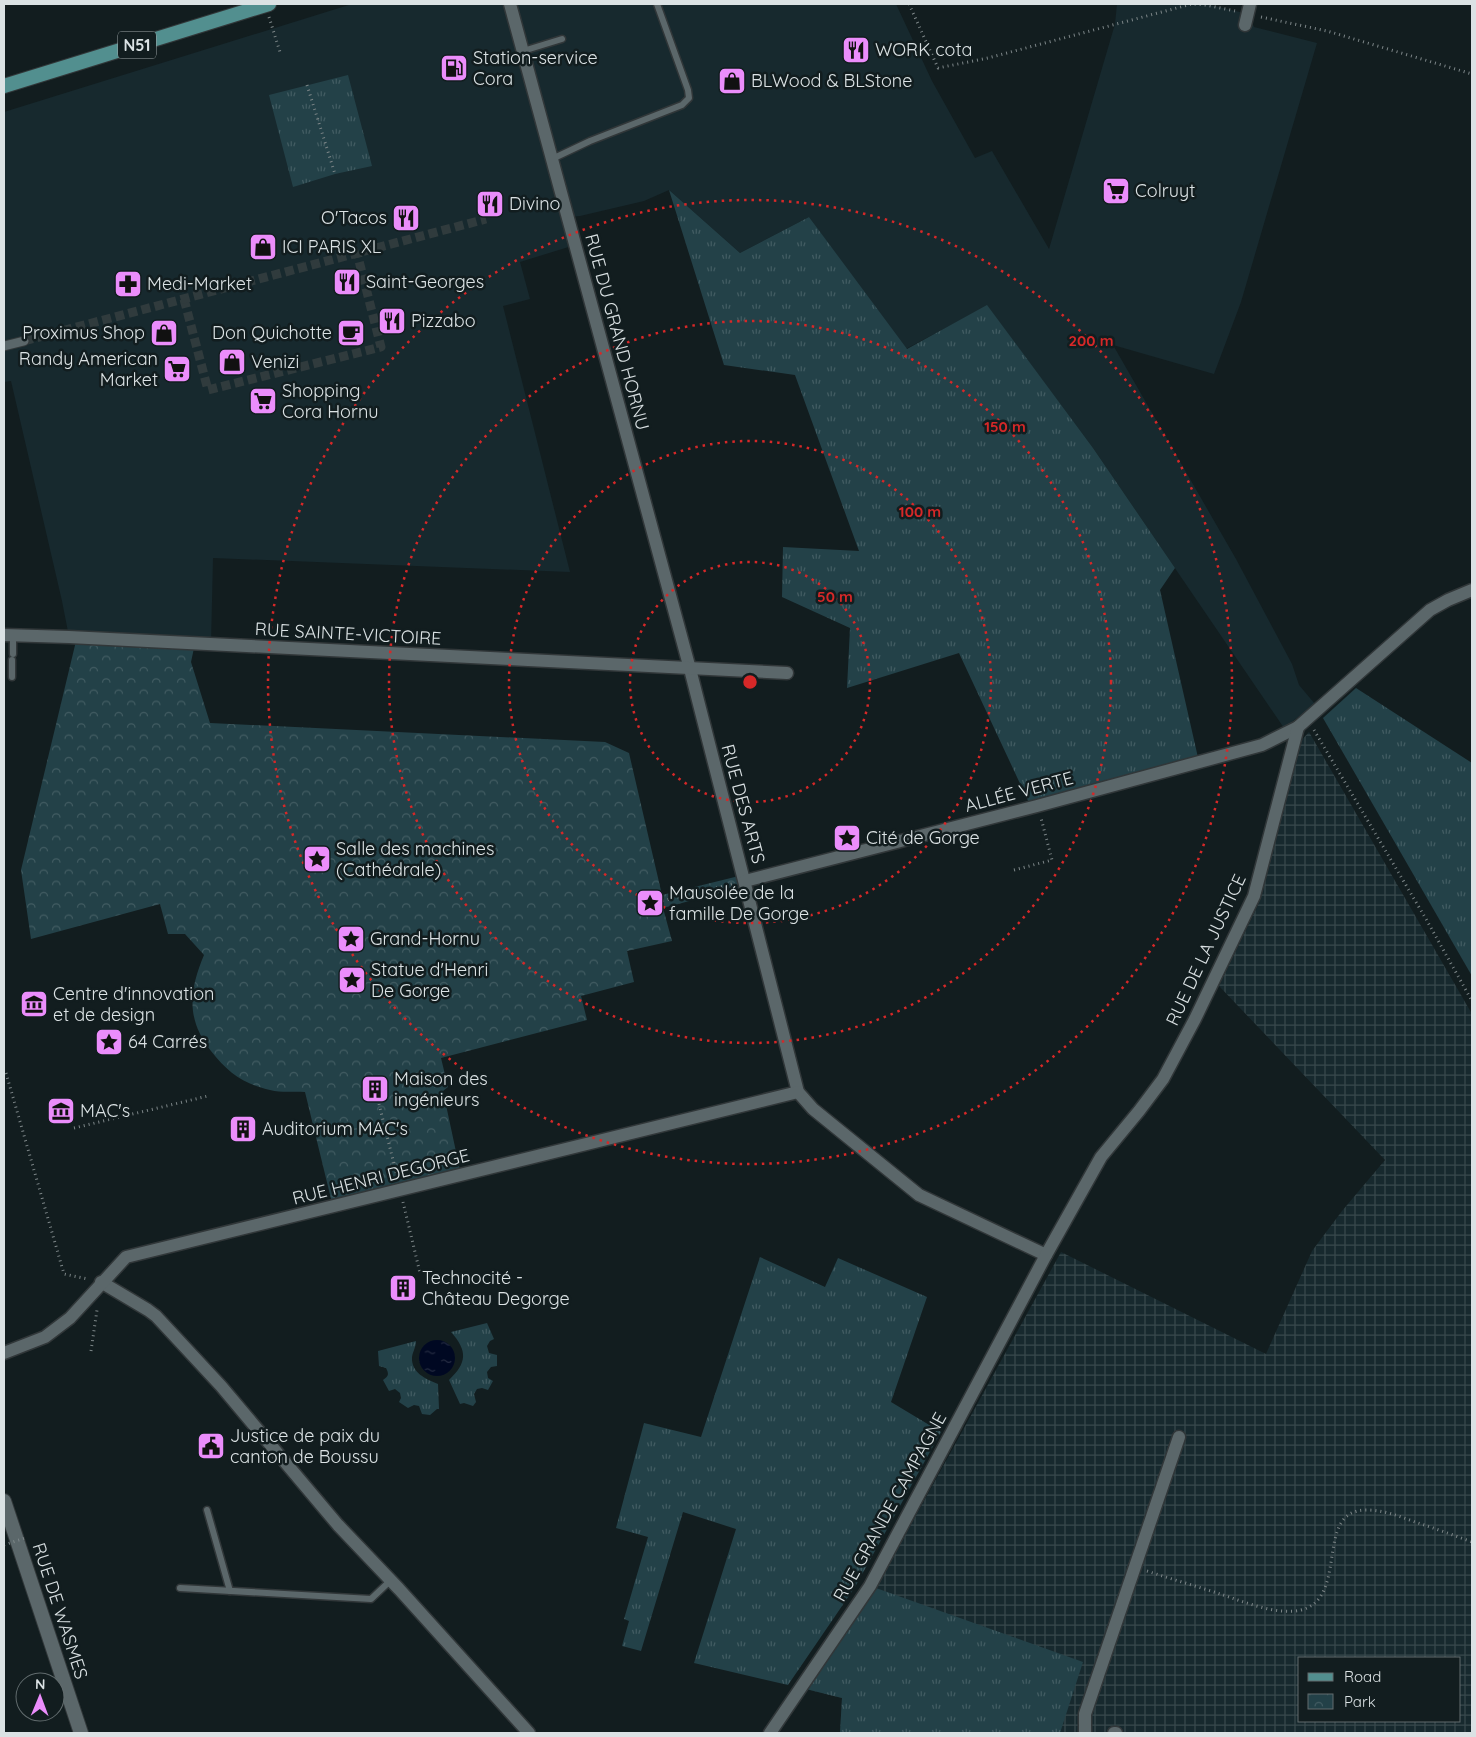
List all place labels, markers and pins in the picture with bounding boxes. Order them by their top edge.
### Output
restaurant icon: WORK cota [841,35,871,65]
place label: WORK cota [875,38,972,61]
place label: Station-service Cora [473,46,598,90]
fuel station icon: Station-service Cora [439,53,469,83]
shop icon: BLWood & BLStone [717,66,747,96]
place label: BLWood & BLStone [751,69,912,92]
supermarket icon: Colruyt [1101,176,1131,206]
place label: Colruyt [1135,179,1195,202]
restaurant icon: Divino [475,189,505,219]
place label: Divino [509,192,560,215]
restaurant icon: O'Tacos [391,203,421,233]
place label: O'Tacos [321,206,387,229]
shop icon: ICI PARIS XL [248,232,278,262]
place label: ICI PARIS XL [282,235,382,258]
restaurant icon: Saint-Georges [332,267,362,297]
pharmacy icon: Medi-Market [113,269,143,299]
place label: Saint-Georges [366,270,484,293]
place label: Medi-Market [147,272,252,295]
restaurant icon: Pizzabo [377,306,407,336]
place label: Pizzabo [411,309,476,332]
shop icon: Proximus Shop [149,318,179,348]
cafe icon: Don Quichotte [336,318,366,348]
place label: Proximus Shop [22,321,145,344]
place label: Don Quichotte [212,321,332,344]
place label: Randy American Market [19,347,158,391]
shop icon: Venizi [217,347,247,377]
place label: Venizi [251,350,299,373]
supermarket icon: Randy American Market [162,354,192,384]
place label: Shopping Cora Hornu [282,379,379,423]
supermarket icon: Shopping Cora Hornu [248,386,278,416]
centre of rings [741,673,759,691]
place icon: Cité de Gorge [832,823,862,853]
place label: Cité de Gorge [866,826,980,849]
place label: Salle des machines (Cathédrale) [336,837,494,881]
place icon: Salle des machines (Cathédrale) [302,844,332,874]
place label: Mausolée de la famille De Gorge [669,881,809,925]
place icon: Mausolée de la famille De Gorge [635,888,665,918]
place icon: Grand-Hornu [336,924,366,954]
place label: Grand-Hornu [370,927,480,950]
place label: Statue d'Henri De Gorge [371,958,488,1002]
place icon: Statue d'Henri De Gorge [337,965,367,995]
place label: Centre d'innovation et de design [53,982,215,1026]
museum icon: Centre d'innovation et de design [19,989,49,1019]
place icon: 64 Carrés [94,1027,124,1057]
place label: 64 Carrés [128,1030,207,1053]
place label: Maison des ingénieurs [394,1067,488,1111]
building icon: Maison des ingénieurs [360,1074,390,1104]
museum icon: MAC's [46,1096,76,1126]
place label: MAC's [80,1099,130,1122]
building icon: Auditorium MAC's [228,1114,258,1144]
place label: Auditorium MAC's [262,1117,408,1140]
place label: Technocité - Château Degorge [422,1266,570,1310]
building icon: Technocité - Château Degorge [388,1273,418,1303]
place label: Justice de paix du canton de Boussu [230,1424,380,1468]
public building icon: Justice de paix du canton de Boussu [196,1431,226,1461]

